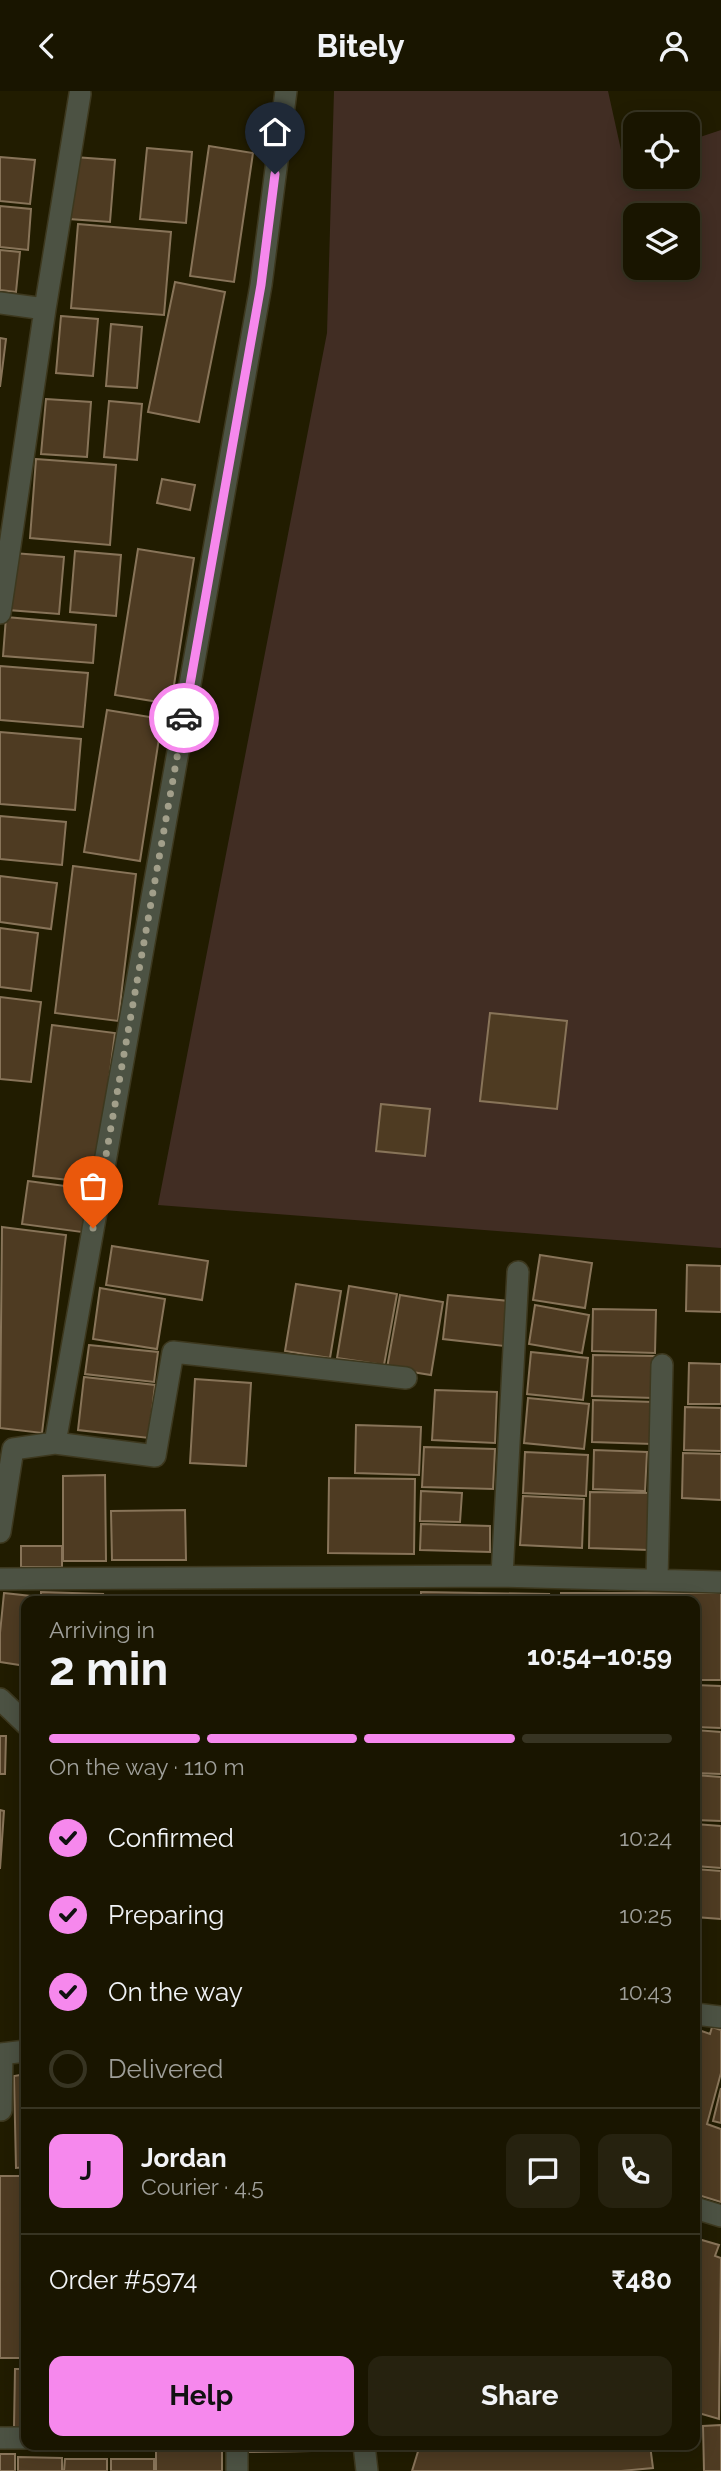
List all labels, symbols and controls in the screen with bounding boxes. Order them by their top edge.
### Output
icon: back [28,27,66,65]
text: Bitely [316,27,405,64]
icon: person [655,27,693,65]
pin [245,102,305,174]
map controls [623,112,700,280]
button: locate [623,112,700,189]
icon: home [256,113,294,151]
button: layers [623,203,700,280]
courier [149,683,219,753]
icon: car [165,699,203,737]
pin [63,1156,123,1228]
icon: bag [74,1167,112,1205]
text: Arriving in [49,1616,155,1643]
text: 10:54–10:59 [527,1641,672,1671]
text: 2 min [49,1642,168,1696]
text: On the way · 110 m [49,1753,245,1780]
icon: check [49,1819,87,1857]
text: Confirmed [108,1823,234,1853]
text: 10:24 [619,1824,672,1851]
icon: check [49,1896,87,1934]
text: Preparing [108,1900,224,1930]
text: 10:25 [619,1901,672,1928]
icon: check [49,1973,87,2011]
text: On the way [108,1977,243,2007]
text: 10:43 [619,1978,672,2005]
text: Delivered [108,2054,223,2084]
button: chat [506,2134,580,2208]
button: phone [598,2134,672,2208]
text: Jordan [141,2143,227,2173]
text: J [80,2156,92,2186]
text: Courier · 4.5 [141,2173,264,2200]
text: Order #5974 [49,2265,197,2295]
text: ₹480 [612,2265,672,2295]
button: Help [49,2356,354,2436]
button: Share [368,2356,672,2436]

